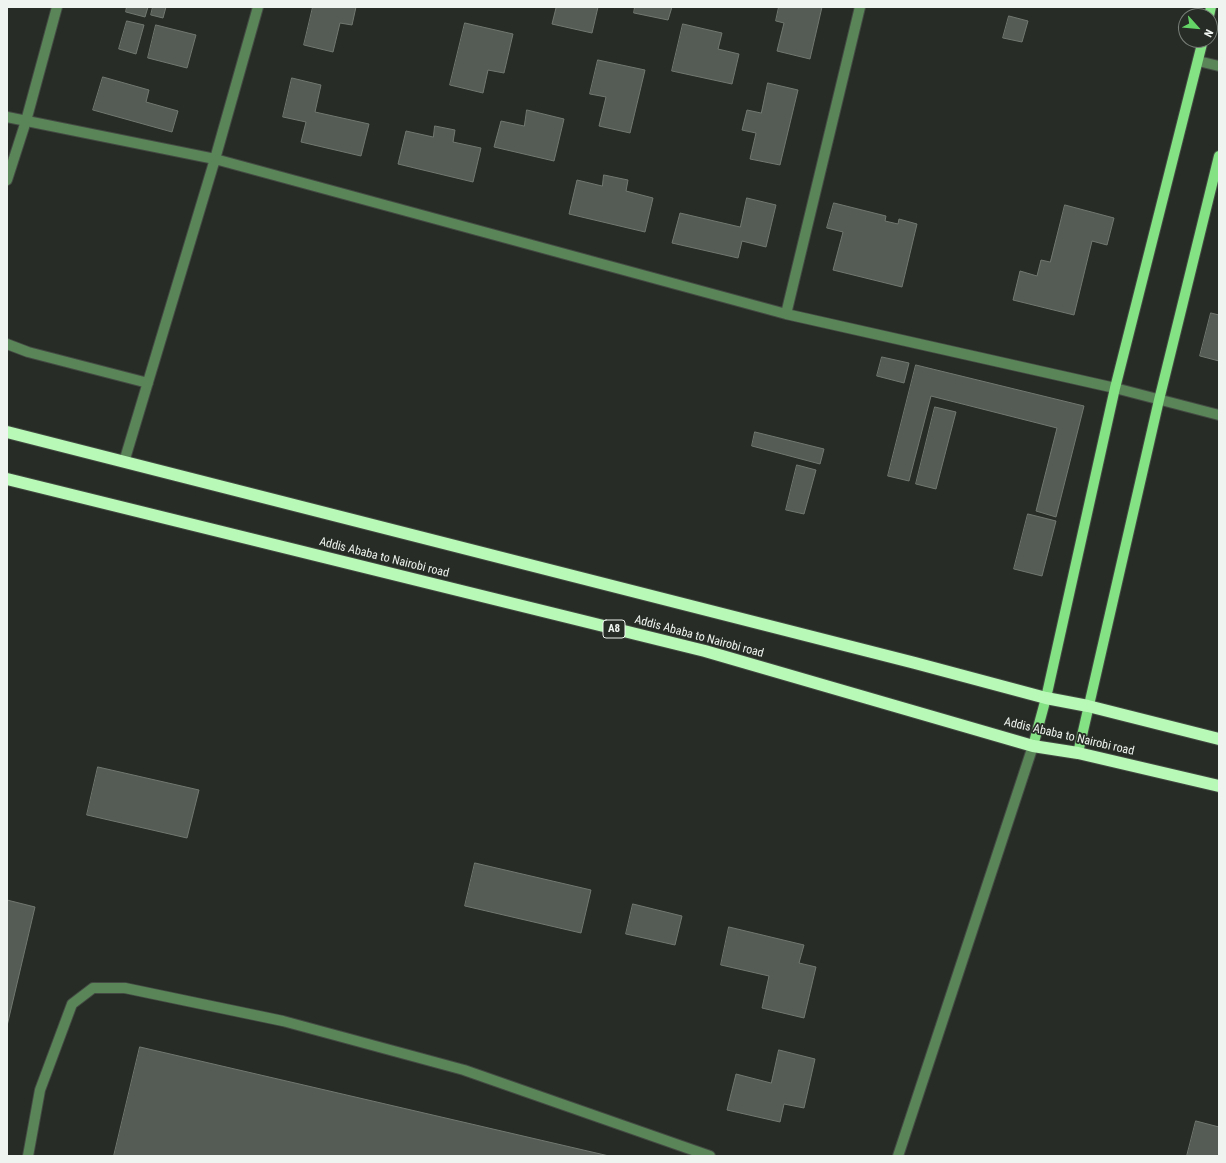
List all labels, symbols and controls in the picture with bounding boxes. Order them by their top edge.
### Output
north arrow [1178,8,1218,48]
text: N [1201,27,1216,39]
street label: Addis Ababa to Nairobi road [318,535,450,581]
street label: Addis Ababa to Nairobi road [633,613,765,661]
road number: A8 [603,620,625,638]
street label: Addis Ababa to Nairobi road [1002,715,1136,759]

